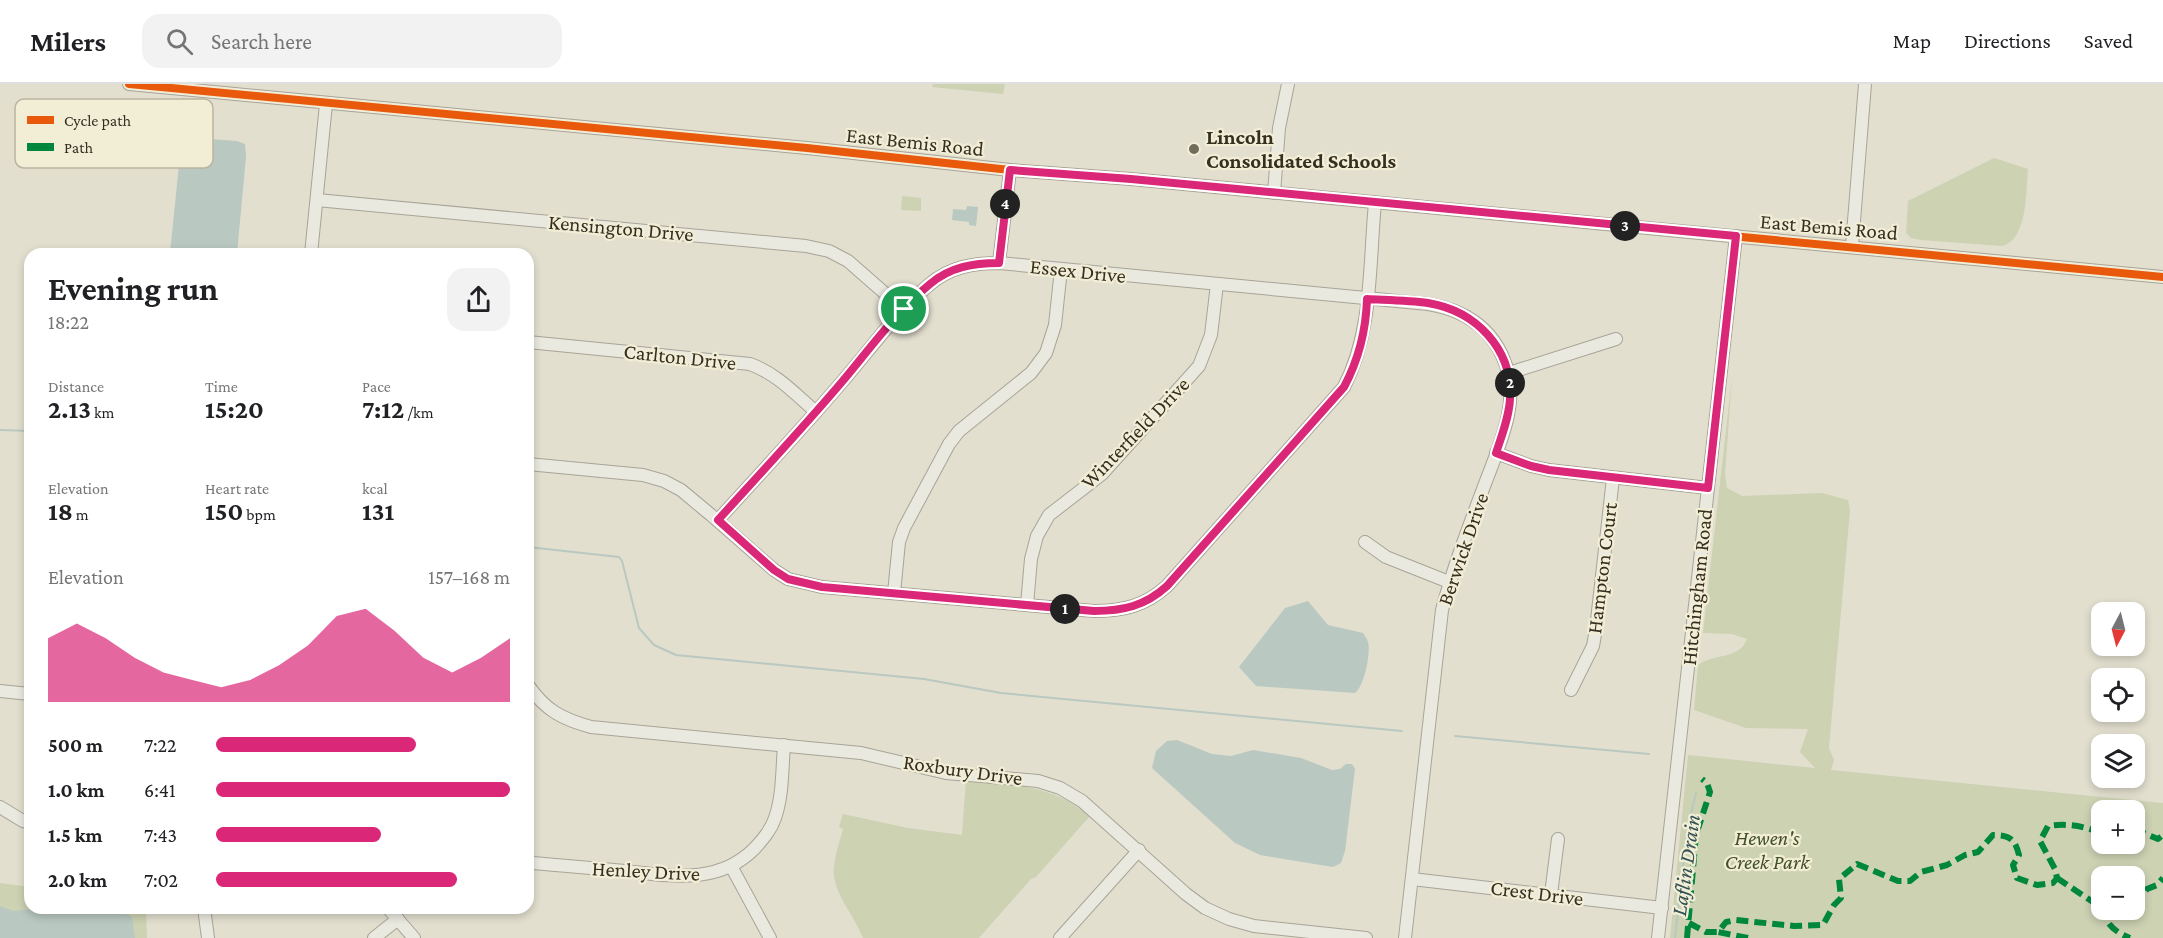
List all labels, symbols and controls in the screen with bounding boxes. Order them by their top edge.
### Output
search box [142,14,562,68]
icon: search [163,25,196,58]
text: Milers [30,26,106,57]
text: Search here [211,29,312,54]
text: Map [1893,29,1931,53]
text: Directions [1964,29,2051,53]
text: Saved [2084,29,2133,53]
legend [15,99,213,168]
text: Cycle path [64,112,131,130]
street label: East Bemis Road [845,123,985,161]
place label: Lincoln Consolidated Schools [1206,125,1397,173]
text: Path [64,139,94,156]
marker: Lincoln Consolidated Schools [1187,142,1201,156]
pin: 4 [990,189,1020,219]
text: 4 [1001,195,1009,212]
street label: East Bemis Road [1759,209,1899,245]
street label: Kensington Drive [547,210,695,246]
pin: 3 [1610,211,1640,241]
text: 3 [1621,217,1629,234]
street label: Essex Drive [1029,254,1127,288]
button: share [447,268,510,331]
text: Evening run [48,270,218,307]
pin [878,283,929,334]
icon: arrive [887,292,920,325]
text: 18:22 [48,311,89,333]
street label: Carlton Drive [623,339,737,375]
pin: 2 [1495,368,1525,398]
street label: Winterfield Drive [1076,372,1194,494]
text: 2 [1506,374,1514,391]
text: Distance [48,378,104,395]
text: Time [205,378,238,395]
text: Pace [362,378,391,395]
text: 2.13 [48,395,91,424]
text: 15:20 [205,395,264,424]
text: 7:12 [362,395,404,424]
text: km [91,404,114,421]
text: /km [404,404,434,421]
text: Elevation [48,480,109,497]
text: Heart rate [205,480,269,497]
text: kcal [362,480,388,497]
street label: Berwick Drive [1433,490,1493,608]
text: 18 [48,497,73,526]
text: 150 [205,497,243,526]
text: 131 [362,497,394,526]
street label: Hampton Court [1582,500,1622,635]
text: m [73,506,89,523]
text: bpm [243,506,276,523]
street label: Hitchingham Road [1677,508,1717,666]
text: Elevation [48,566,124,588]
text: 157–168 m [428,566,510,588]
pin: 1 [1050,594,1080,624]
text: 1 [1062,600,1068,617]
north arrow [2091,602,2145,656]
map controls [2091,602,2145,920]
button: locate [2091,668,2145,722]
text: 500 m [48,734,103,756]
text: 7:22 [144,734,176,756]
button: layers [2091,734,2145,788]
street label: Roxbury Drive [902,750,1024,790]
text: 1.0 km [48,779,104,801]
text: 6:41 [144,779,176,801]
button: + [2091,800,2145,854]
water label: Laflin Drain [1666,813,1705,917]
text: 1.5 km [48,824,103,846]
text: 7:43 [144,824,177,846]
park label: Hewen's Creek Park [1725,826,1810,874]
street label: Henley Drive [591,856,701,886]
button: − [2091,866,2145,920]
text: 2.0 km [48,869,107,891]
text: 7:02 [144,869,178,891]
street label: Crest Drive [1489,875,1585,911]

